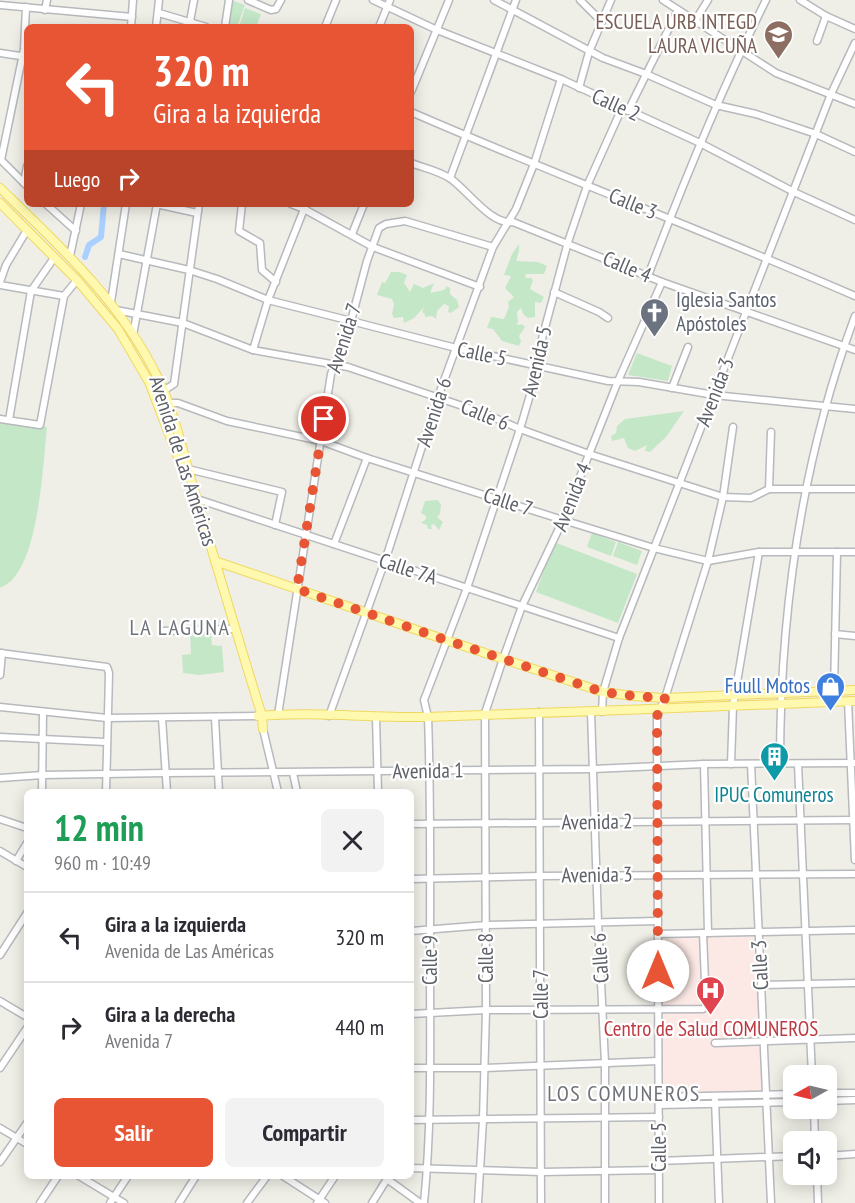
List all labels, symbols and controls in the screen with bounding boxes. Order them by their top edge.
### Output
place label: ESCUELA URB INTEGD LAURA VICUÑA [596,8,757,59]
school or university icon: ESCUELA URB INTEGD LAURA VICUÑA [762,18,794,60]
text: 320 m [153,43,250,98]
icon: left [54,48,132,126]
street label: Calle 2 [588,82,645,127]
text: Gira a la izquierda [153,96,321,130]
icon: right [112,162,145,195]
text: Luego [54,165,100,193]
street label: Calle 3 [605,182,661,225]
street label: Calle 4 [599,244,656,289]
place label: Iglesia Santos Apóstoles [676,286,776,337]
church icon: Iglesia Santos Apóstoles [639,296,671,338]
street label: Avenida 7 [320,300,367,376]
street label: Avenida 5 [515,323,558,399]
street label: Calle 5 [455,335,509,372]
street label: Avenida 3 [689,354,740,430]
street label: Avenida de Las Américas [143,372,224,549]
street label: Avenida 6 [410,374,457,450]
pin [298,393,349,444]
street label: Calle 6 [457,393,513,436]
icon: arrive [307,402,340,435]
street label: Avenida 4 [546,458,598,535]
street label: Calle 7 [480,481,536,522]
street label: Calle 7A [376,546,441,591]
district label: LA LAGUNA [130,613,230,641]
shop icon: Fuull Motos [815,670,847,712]
place label: Fuull Motos [725,672,810,699]
building icon: IPUC Comuneros [758,740,790,782]
street label: Avenida 1 [392,756,464,785]
place label: IPUC Comuneros [714,781,834,808]
text: 12 min [54,804,144,851]
street label: Avenida 2 [561,807,633,836]
button: close [321,809,384,872]
text: 960 m · 10:49 [54,850,151,876]
street label: Avenida 3 [561,860,633,889]
text: Gira a la izquierda [105,910,246,938]
icon: left [54,921,87,954]
text: 320 m [335,923,384,951]
street label: Calle 6 [584,932,615,984]
street label: Calle 8 [472,933,499,983]
street label: Calle 9 [416,935,443,985]
text: Avenida de Las Américas [105,938,274,964]
position arrow [626,939,690,1003]
street label: Calle 3 [745,939,774,991]
street label: Calle 7 [527,969,554,1019]
hospital icon: Centro de Salud COMUNEROS [695,974,727,1016]
text: Gira a la derecha [105,1000,235,1028]
icon: right [54,1011,87,1044]
text: 440 m [335,1013,384,1041]
place label: Centro de Salud COMUNEROS [604,1015,818,1042]
text: Avenida 7 [105,1028,173,1054]
north arrow [783,1065,837,1119]
map controls [783,1065,837,1185]
district label: LOS COMUNEROS [547,1079,701,1107]
button: Salir [54,1098,213,1167]
button: Compartir [225,1098,384,1167]
street label: Calle 5 [645,1122,672,1172]
button: sound [783,1131,837,1185]

